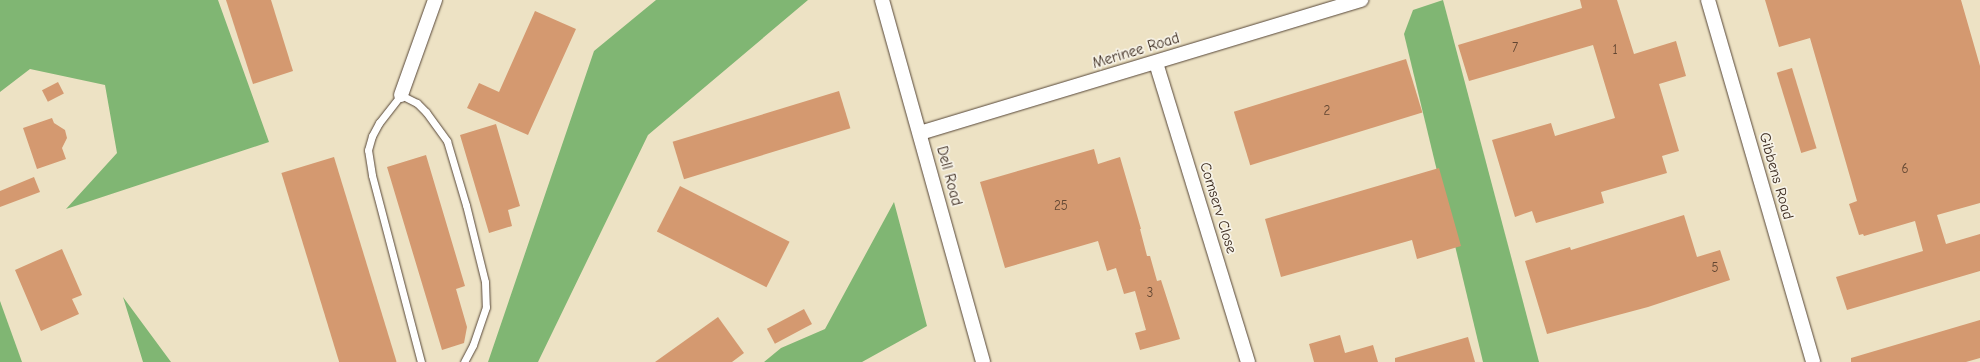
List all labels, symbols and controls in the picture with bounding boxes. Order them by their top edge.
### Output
street label: Merinee Road [1090,29,1182,73]
house number: 7 [1512,40,1518,56]
house number: 1 [1612,42,1618,58]
house number: 2 [1324,103,1330,119]
street label: Gibbens Road [1755,130,1797,222]
street label: Dell Road [932,144,966,208]
street label: Comserv Close [1196,160,1240,256]
house number: 6 [1901,161,1909,177]
house number: 25 [1054,198,1068,214]
house number: 5 [1711,260,1719,276]
house number: 3 [1147,285,1153,301]

